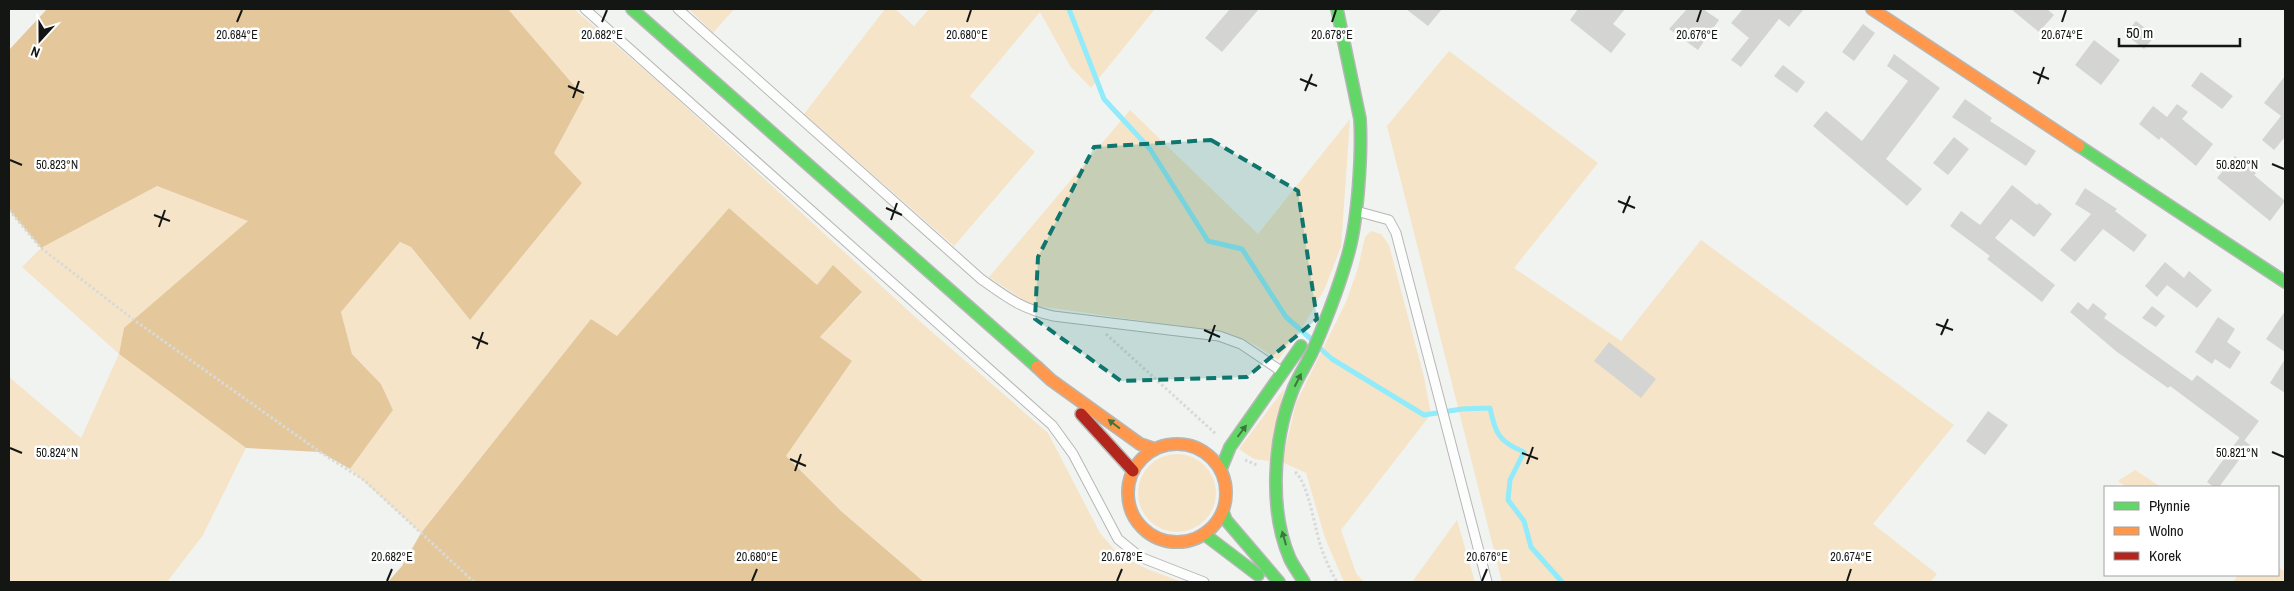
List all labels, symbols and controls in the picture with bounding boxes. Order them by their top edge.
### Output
north arrow [15,15,65,65]
scale bar [2119,15,2240,47]
text: 50 m [2126,22,2153,43]
text: 20.684°E [216,27,258,43]
text: 20.682°E [581,27,623,43]
text: 20.680°E [946,27,988,43]
text: 20.678°E [1311,27,1353,43]
text: 20.676°E [1676,27,1718,43]
text: 20.674°E [2041,27,2083,43]
text: N [28,42,42,62]
text: 50.823°N [36,157,78,173]
text: 50.820°N [2216,157,2258,173]
one-way arrow [1294,373,1302,387]
one-way arrow [1108,419,1121,430]
one-way arrow [1237,424,1247,438]
text: 50.824°N [36,445,78,461]
text: 50.821°N [2216,445,2258,461]
legend [2104,486,2279,576]
text: Płynnie [2149,495,2190,516]
text: Wolno [2149,520,2184,541]
one-way arrow [1280,530,1288,545]
text: Korek [2149,545,2182,566]
text: 20.682°E [371,549,413,565]
text: 20.680°E [736,549,778,565]
text: 20.678°E [1101,549,1143,565]
text: 20.676°E [1466,549,1508,565]
text: 20.674°E [1830,549,1872,565]

